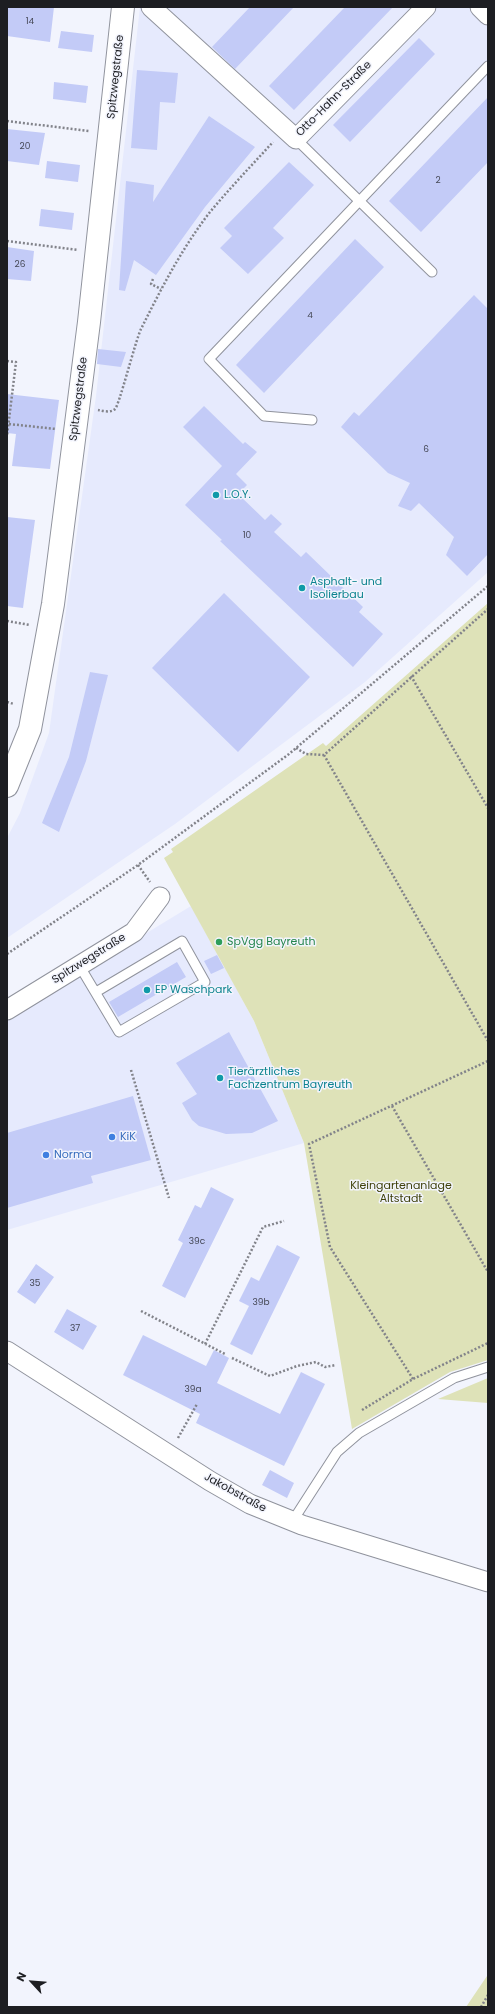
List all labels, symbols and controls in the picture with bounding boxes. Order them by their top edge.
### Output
house number: 14 [26,17,34,27]
street label: Spitzwegstraße [105,34,127,120]
street label: Otto-Hahn-Straße [294,59,374,139]
house number: 20 [20,142,30,152]
house number: 2 [435,176,441,186]
house number: 26 [15,260,25,270]
house number: 4 [307,311,313,321]
street label: Spitzwegstraße [67,356,91,442]
house number: 6 [423,445,429,455]
place label: L.O.Y. [224,488,251,502]
marker: L.O.Y. [211,490,221,500]
house number: 10 [243,531,251,541]
place label: Asphalt- und Isolierbau [310,575,382,601]
marker: Asphalt- und Isolierbau [297,583,307,593]
street label: Spitzwegstraße [50,931,128,987]
place label: SpVgg Bayreuth [227,935,316,949]
marker: SpVgg Bayreuth [214,937,224,947]
place label: EP Waschpark [155,983,232,997]
marker: EP Waschpark [142,985,152,995]
place label: Tierärztliches Fachzentrum Bayreuth [228,1065,352,1091]
marker: Tierärztliches Fachzentrum Bayreuth [215,1073,225,1083]
place label: KiK [120,1130,136,1144]
marker: KiK [107,1132,117,1142]
place label: Norma [54,1148,92,1162]
marker: Norma [41,1150,51,1160]
park label: Kleingartenanlage Altstadt [350,1179,452,1205]
house number: 39c [189,1237,205,1247]
house number: 35 [30,1279,40,1289]
house number: 39b [252,1298,270,1308]
house number: 37 [70,1324,80,1334]
house number: 39a [184,1385,202,1395]
street label: Jakobstraße [202,1471,268,1515]
north arrow [12,1962,52,2002]
text: N [12,1970,30,1984]

